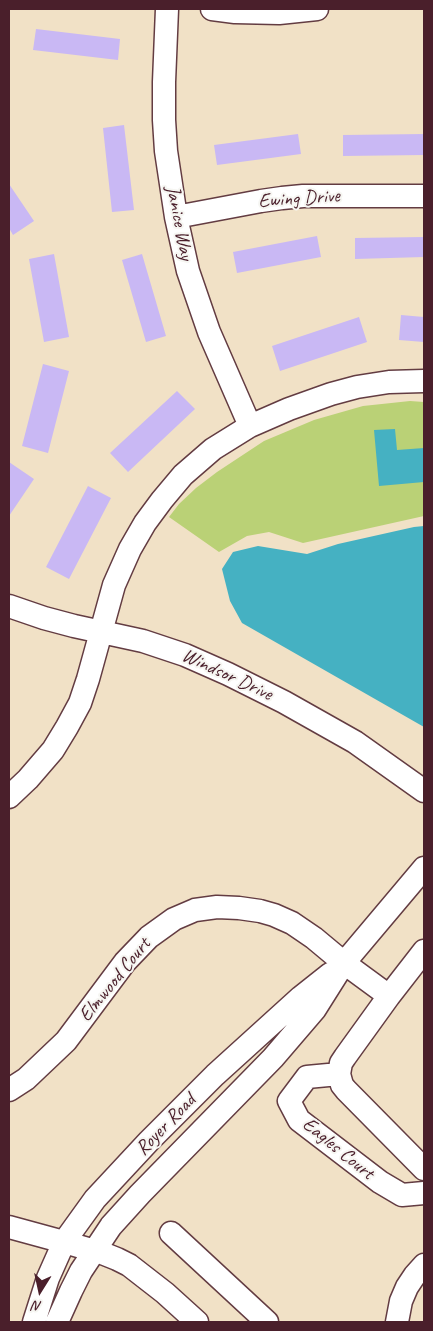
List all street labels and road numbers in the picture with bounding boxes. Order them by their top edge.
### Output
street label: Janice Way [160,184,198,262]
street label: Ewing Drive [258,184,340,214]
street label: Windsor Drive [178,644,276,706]
street label: Elmwood Court [74,933,156,1027]
street label: Royer Road [131,1089,201,1161]
street label: Eagles Court [297,1113,379,1185]

